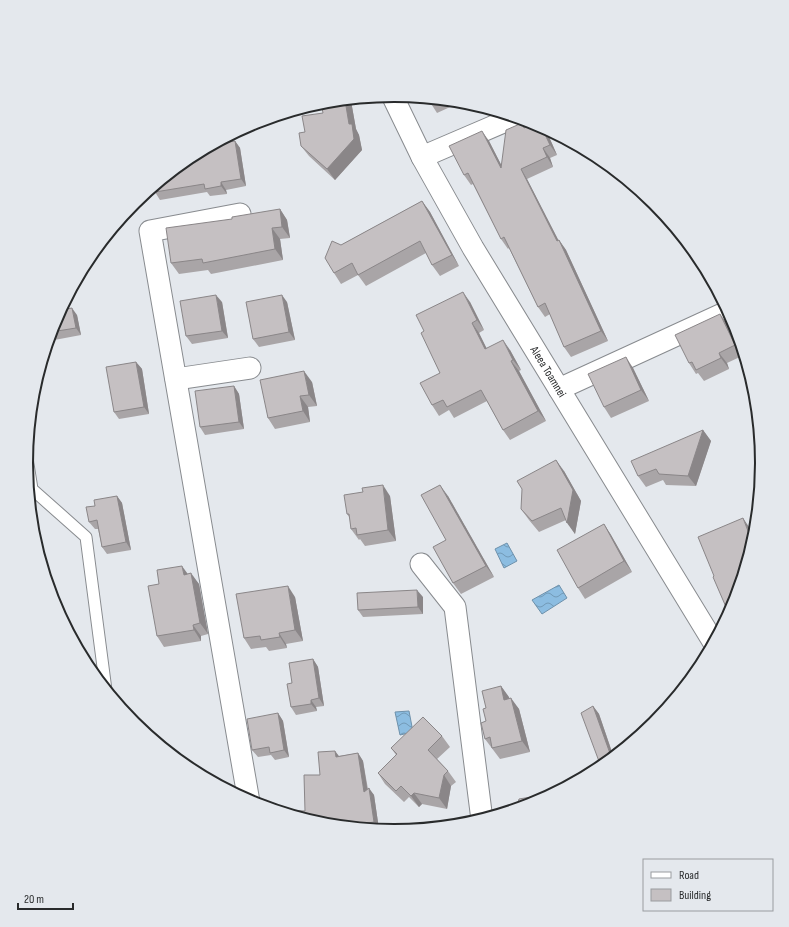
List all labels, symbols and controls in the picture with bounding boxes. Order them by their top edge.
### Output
street label: Aleea Toamnei [526,343,569,400]
legend [643,859,773,911]
text: Road [679,868,699,883]
scale bar [18,885,73,911]
text: Building [679,888,711,903]
text: 20 m [24,892,44,907]

